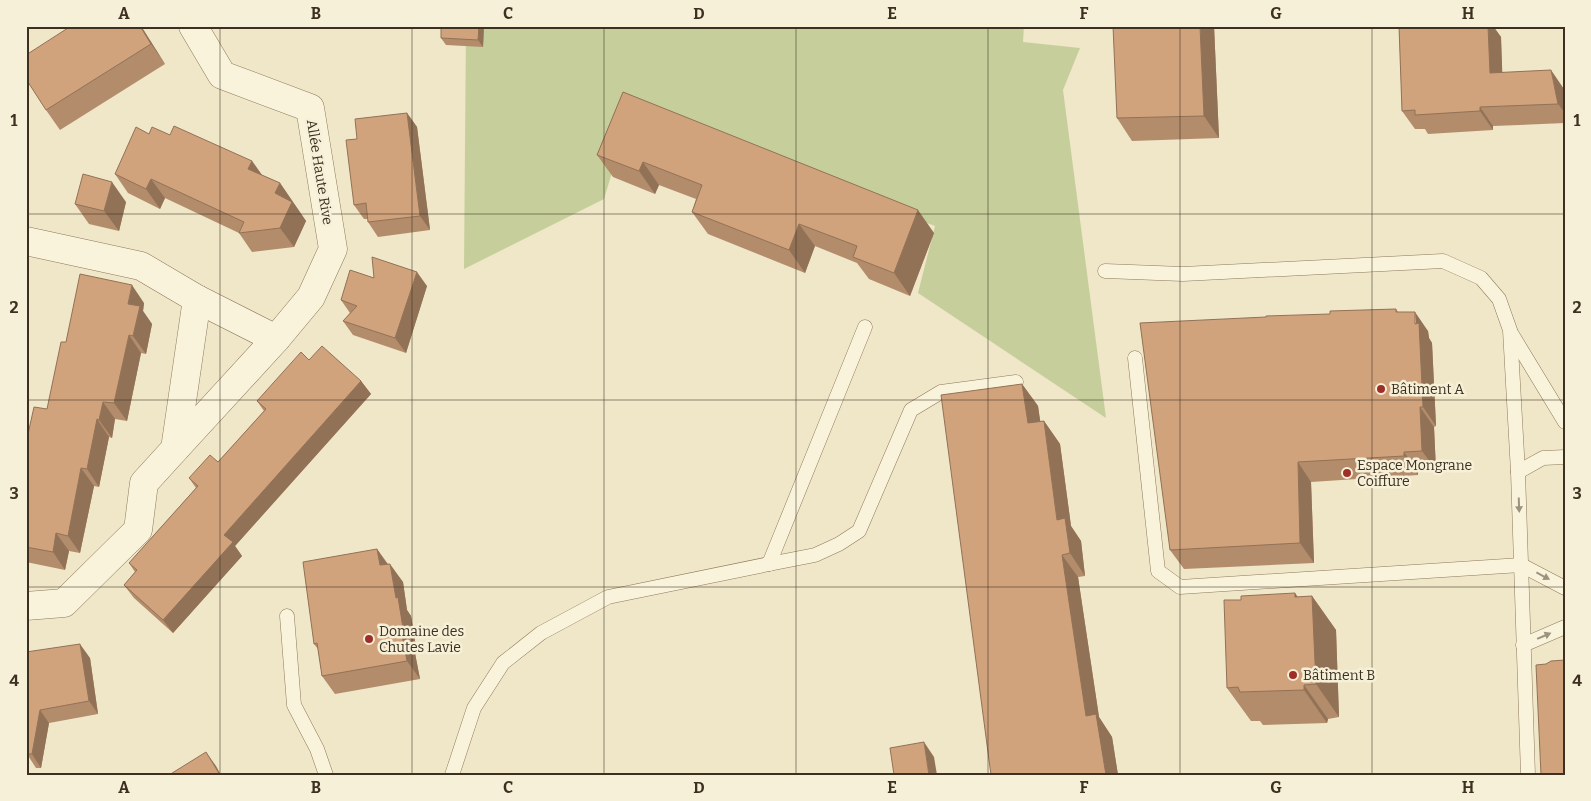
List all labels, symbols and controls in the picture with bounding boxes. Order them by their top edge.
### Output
text: A [118,4,130,23]
text: B [311,4,321,23]
text: C [503,4,513,23]
text: D [693,4,705,23]
text: E [887,4,897,23]
text: F [1080,4,1089,23]
text: G [1270,4,1282,23]
text: H [1462,4,1475,23]
text: 1 [11,111,18,130]
text: 1 [1574,111,1581,130]
street label: Allée Haute Rive [303,118,336,226]
text: 2 [9,298,19,317]
text: 2 [1572,298,1582,317]
place label: Bâtiment A [1391,381,1464,398]
marker: Bâtiment A [1375,383,1387,395]
place label: Espace Mongrane Coiffure [1357,457,1472,490]
marker: Espace Mongrane Coiffure [1341,467,1353,479]
text: 3 [9,484,19,503]
text: 3 [1572,484,1582,503]
one-way arrow [1515,497,1523,513]
one-way arrow [1536,572,1550,581]
place label: Domaine des Chutes Lavie [379,623,464,656]
one-way arrow [1537,632,1551,640]
marker: Domaine des Chutes Lavie [363,633,375,645]
place label: Bâtiment B [1303,667,1375,684]
marker: Bâtiment B [1287,669,1299,681]
text: 4 [9,671,19,690]
text: 4 [1572,671,1582,690]
text: A [118,778,130,797]
text: B [311,778,321,797]
text: C [503,778,513,797]
text: D [693,778,705,797]
text: E [887,778,897,797]
text: F [1080,778,1089,797]
text: G [1270,778,1282,797]
text: H [1462,778,1475,797]

